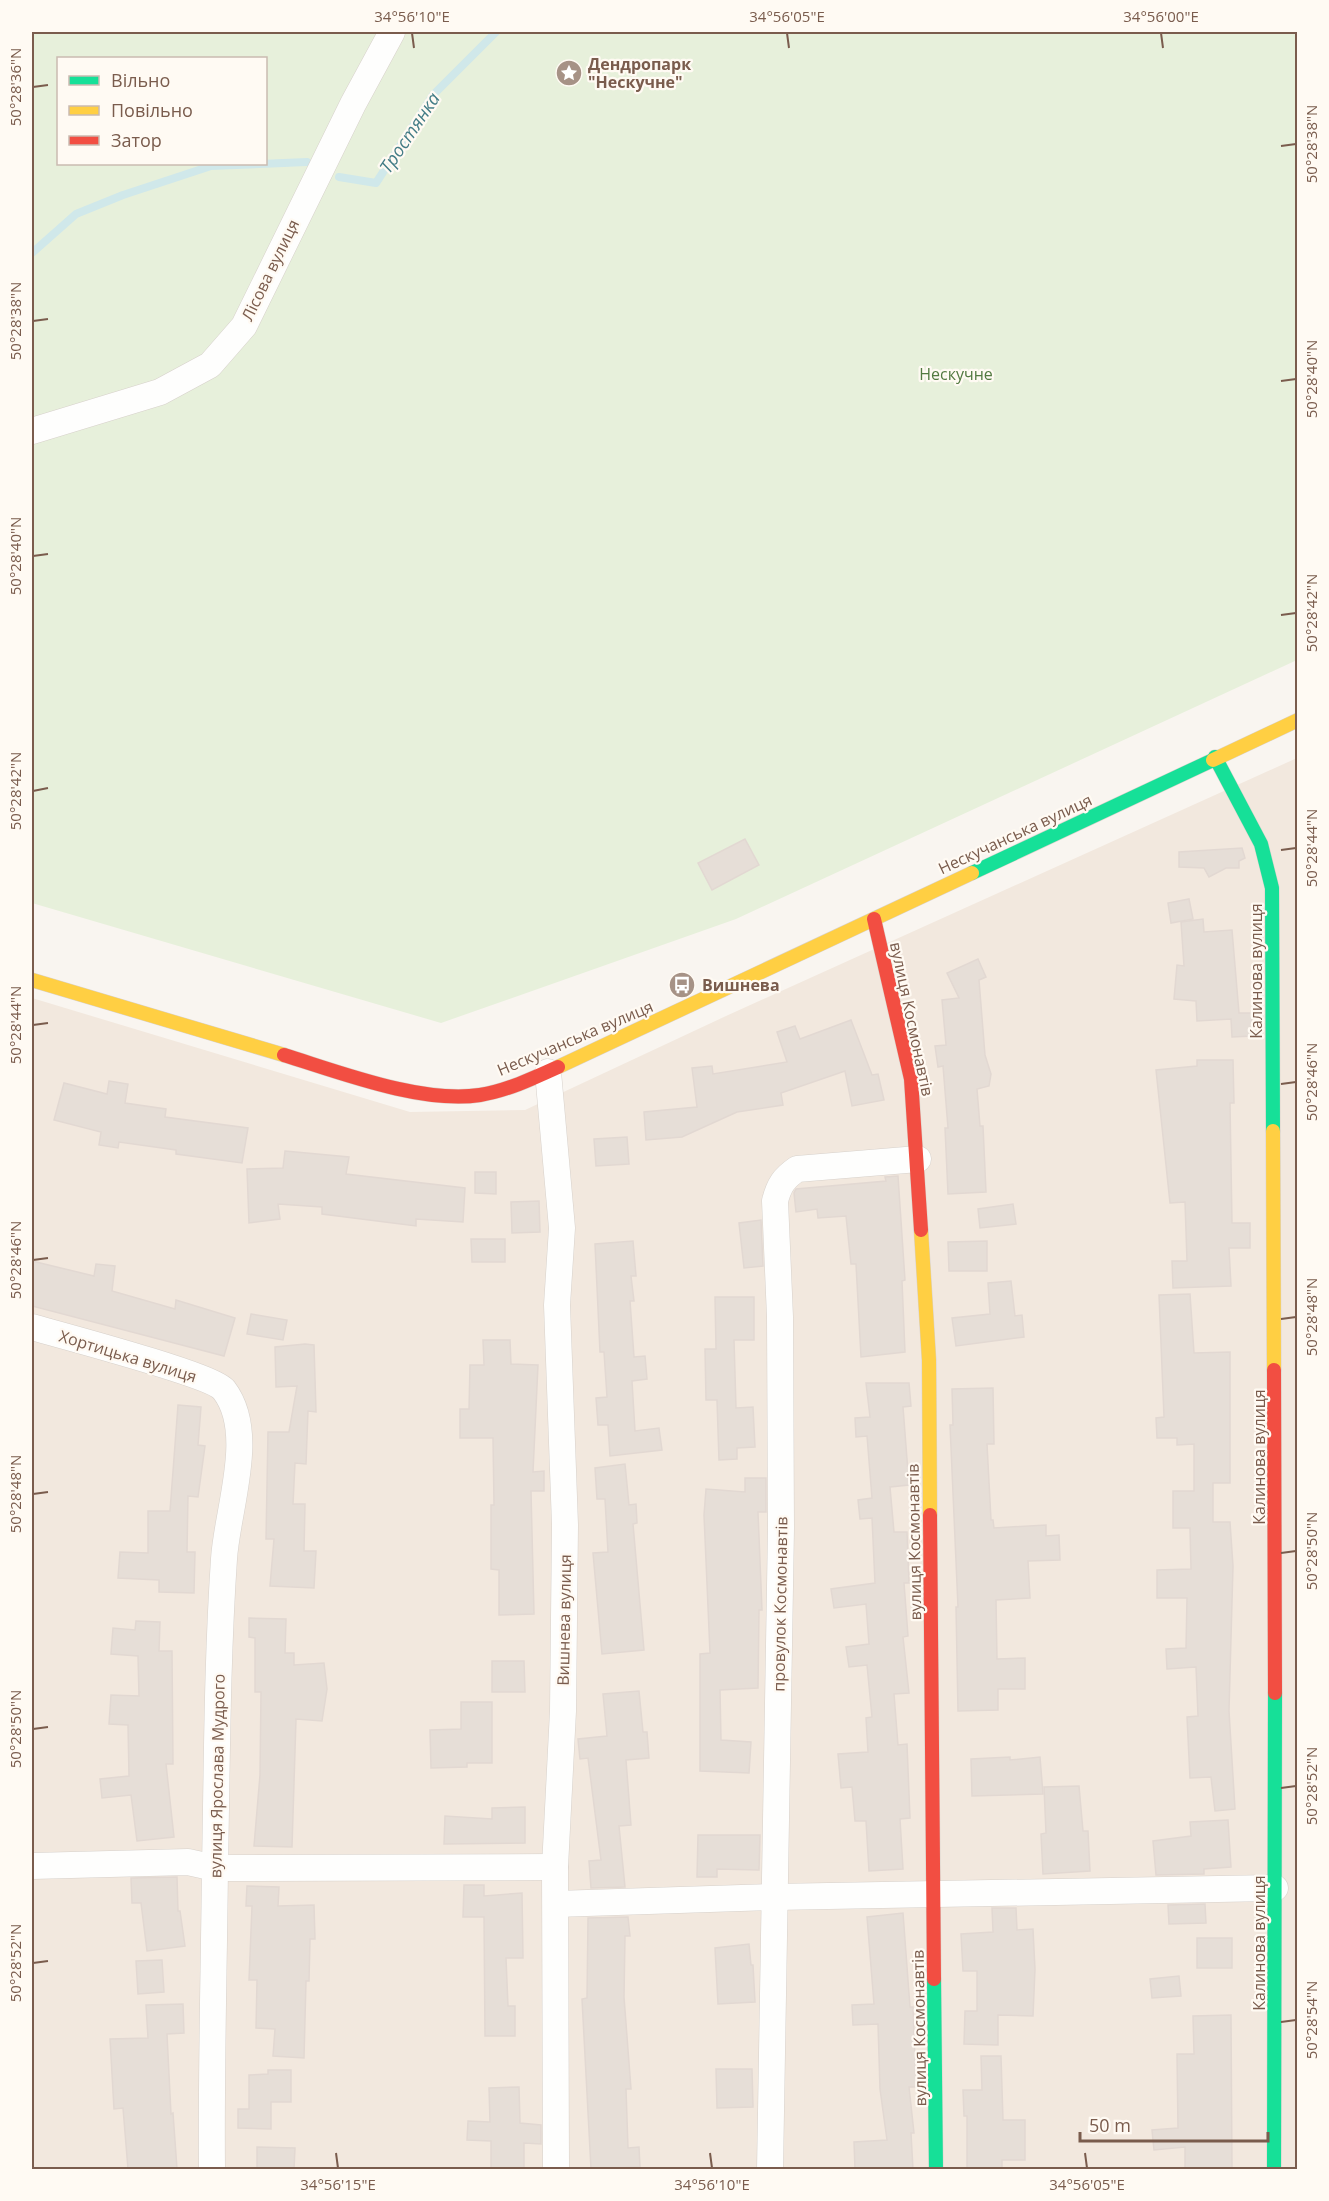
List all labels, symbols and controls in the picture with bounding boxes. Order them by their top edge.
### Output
text: 34°56'10"E [374,6,450,26]
text: 34°56'05"E [749,6,825,26]
text: 34°56'00"E [1123,6,1199,26]
text: 50°28'36"N [5,48,25,126]
place label: Дендропарк "Нескучне" [588,53,691,93]
legend [57,57,267,165]
place icon: Дендропарк "Нескучне" [554,58,584,88]
text: Вільно [111,68,170,92]
water label: Тростянка [373,87,445,177]
text: Повільно [111,98,193,122]
text: 50°28'38"N [1301,105,1321,183]
text: Затор [111,128,162,152]
street label: Лісова вулиця [236,216,304,324]
text: 50°28'38"N [5,282,25,360]
text: 50°28'40"N [1301,340,1321,418]
park label: Нескучне [919,363,993,385]
text: 50°28'40"N [5,517,25,595]
text: 50°28'42"N [1301,574,1321,652]
text: 50°28'42"N [5,752,25,830]
street label: Нескучанська вулиця [935,789,1095,879]
text: 50°28'44"N [1301,809,1321,887]
street label: Калинова вулиця [1245,903,1267,1039]
street label: вулиця Космонавтів [885,940,939,1098]
bus stop icon: Вишнева [667,970,697,1000]
place label: Вишнева [702,974,780,996]
text: 50°28'44"N [5,986,25,1064]
street label: Нескучанська вулиця [494,995,656,1081]
text: 50°28'46"N [1301,1043,1321,1121]
text: 50°28'46"N [5,1221,25,1299]
text: 50°28'48"N [1301,1278,1321,1356]
street label: Хортицька вулиця [57,1325,199,1387]
street label: Калинова вулиця [1248,1389,1270,1525]
text: 50°28'48"N [5,1455,25,1533]
street label: вулиця Космонавтів [902,1463,926,1621]
text: 50°28'50"N [1301,1512,1321,1590]
street label: провулок Космонавтів [767,1516,793,1692]
street label: Вишнева вулиця [552,1554,576,1686]
street label: вулиця Ярослава Мудрого [204,1674,230,1878]
text: 50°28'50"N [5,1690,25,1768]
text: 50°28'52"N [1301,1747,1321,1825]
street label: Калинова вулиця [1248,1875,1270,2011]
text: 50°28'52"N [5,1924,25,2002]
street label: вулиця Космонавтів [907,1949,931,2107]
text: 50°28'54"N [1301,1981,1321,2059]
scale bar [1080,2105,1268,2143]
text: 50 m [1089,2113,1131,2137]
text: 34°56'15"E [300,2174,376,2194]
text: 34°56'10"E [674,2174,750,2194]
text: 34°56'05"E [1049,2174,1125,2194]

